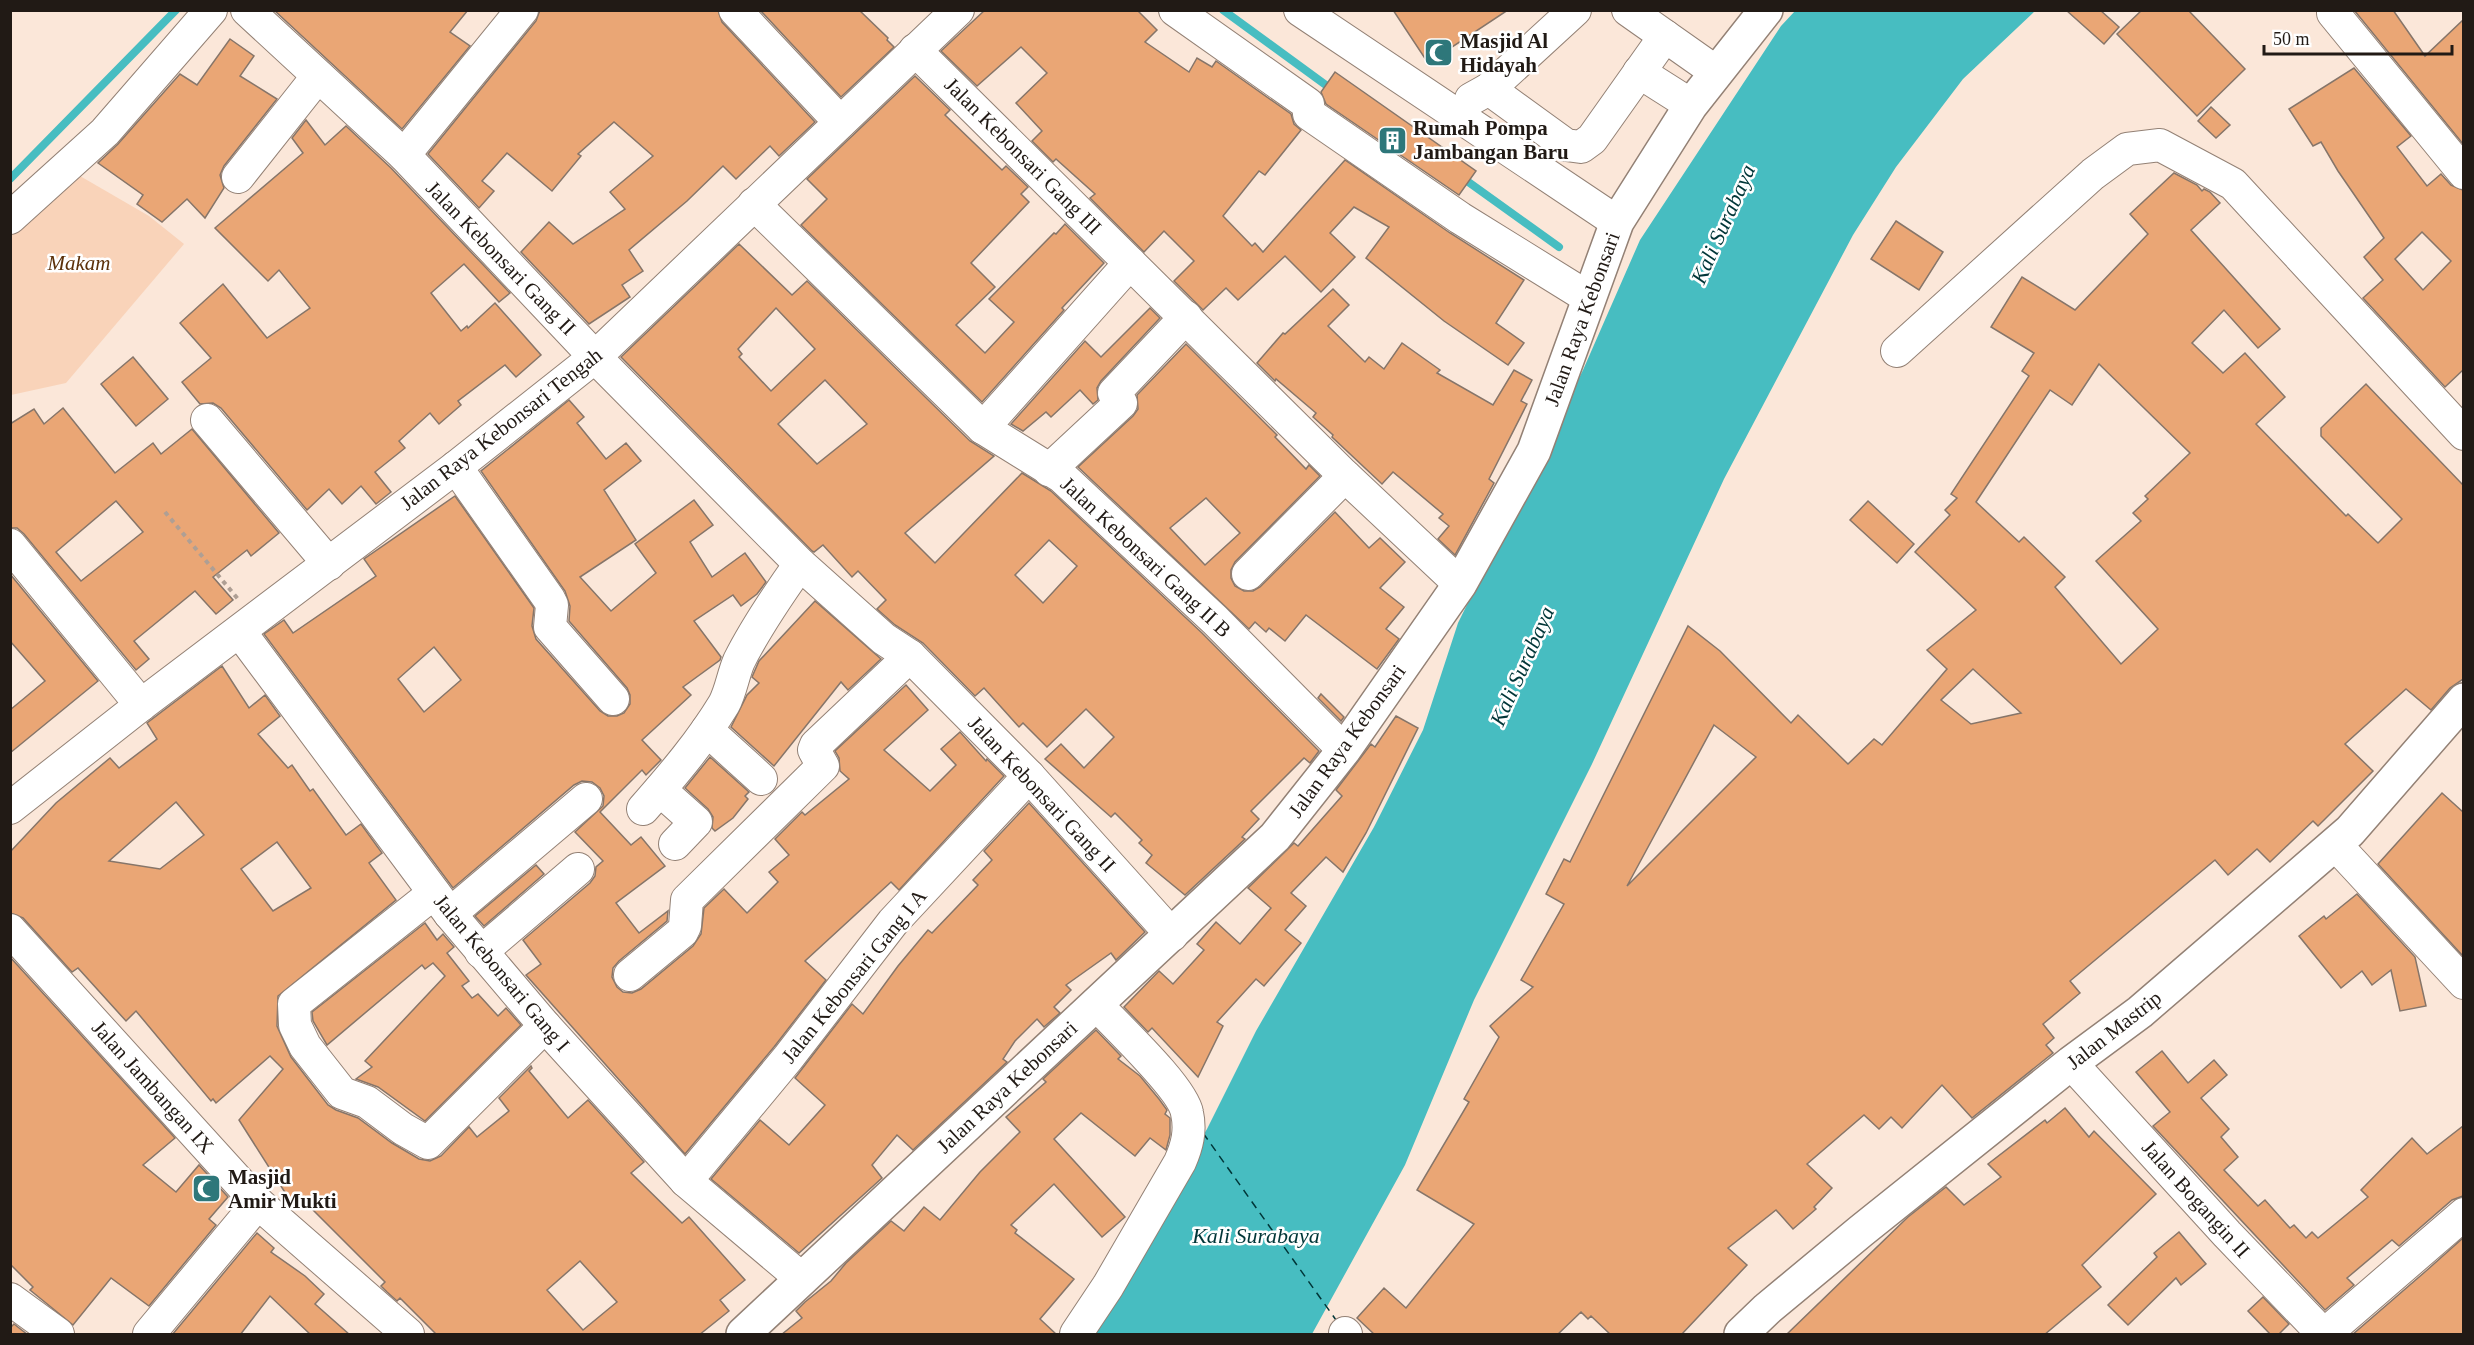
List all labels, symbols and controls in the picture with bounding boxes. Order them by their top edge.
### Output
scale bar [2264,18,2452,56]
place label: Masjid Al Hidayah [1460,29,1548,77]
text: 50 m [2273,29,2310,49]
mosque icon: Masjid Al Hidayah [1423,37,1455,69]
street label: Jalan Kebonsari Gang III [940,73,1106,239]
place label: Rumah Pompa Jambangan Baru [1413,116,1569,164]
building icon: Rumah Pompa Jambangan Baru [1376,124,1408,156]
water label: Kali Surabaya [1685,161,1760,288]
street label: Jalan Kebonsari Gang II [421,176,581,340]
street label: Jalan Raya Kebonsari [1539,229,1625,409]
park label: Makam [47,251,110,275]
street label: Jalan Raya Kebonsari Tengah [395,342,607,515]
street label: Jalan Kebonsari Gang II B [1056,472,1236,642]
water label: Kali Surabaya [1484,603,1559,730]
street label: Jalan Raya Kebonsari [1283,660,1411,822]
street label: Jalan Kebonsari Gang II [963,711,1121,877]
street label: Jalan Kebonsari Gang I A [776,884,932,1068]
street label: Jalan Kebonsari Gang I [429,890,575,1056]
street label: Jalan Mastrip [2062,986,2166,1074]
street label: Jalan Jambangan IX [87,1016,219,1158]
street label: Jalan Raya Kebonsari [932,1016,1082,1158]
street label: Jalan Bogangin II [2137,1135,2255,1263]
place label: Masjid Amir Mukti [228,1165,337,1213]
mosque icon: Masjid Amir Mukti [191,1173,223,1205]
water label: Kali Surabaya [1191,1223,1320,1248]

